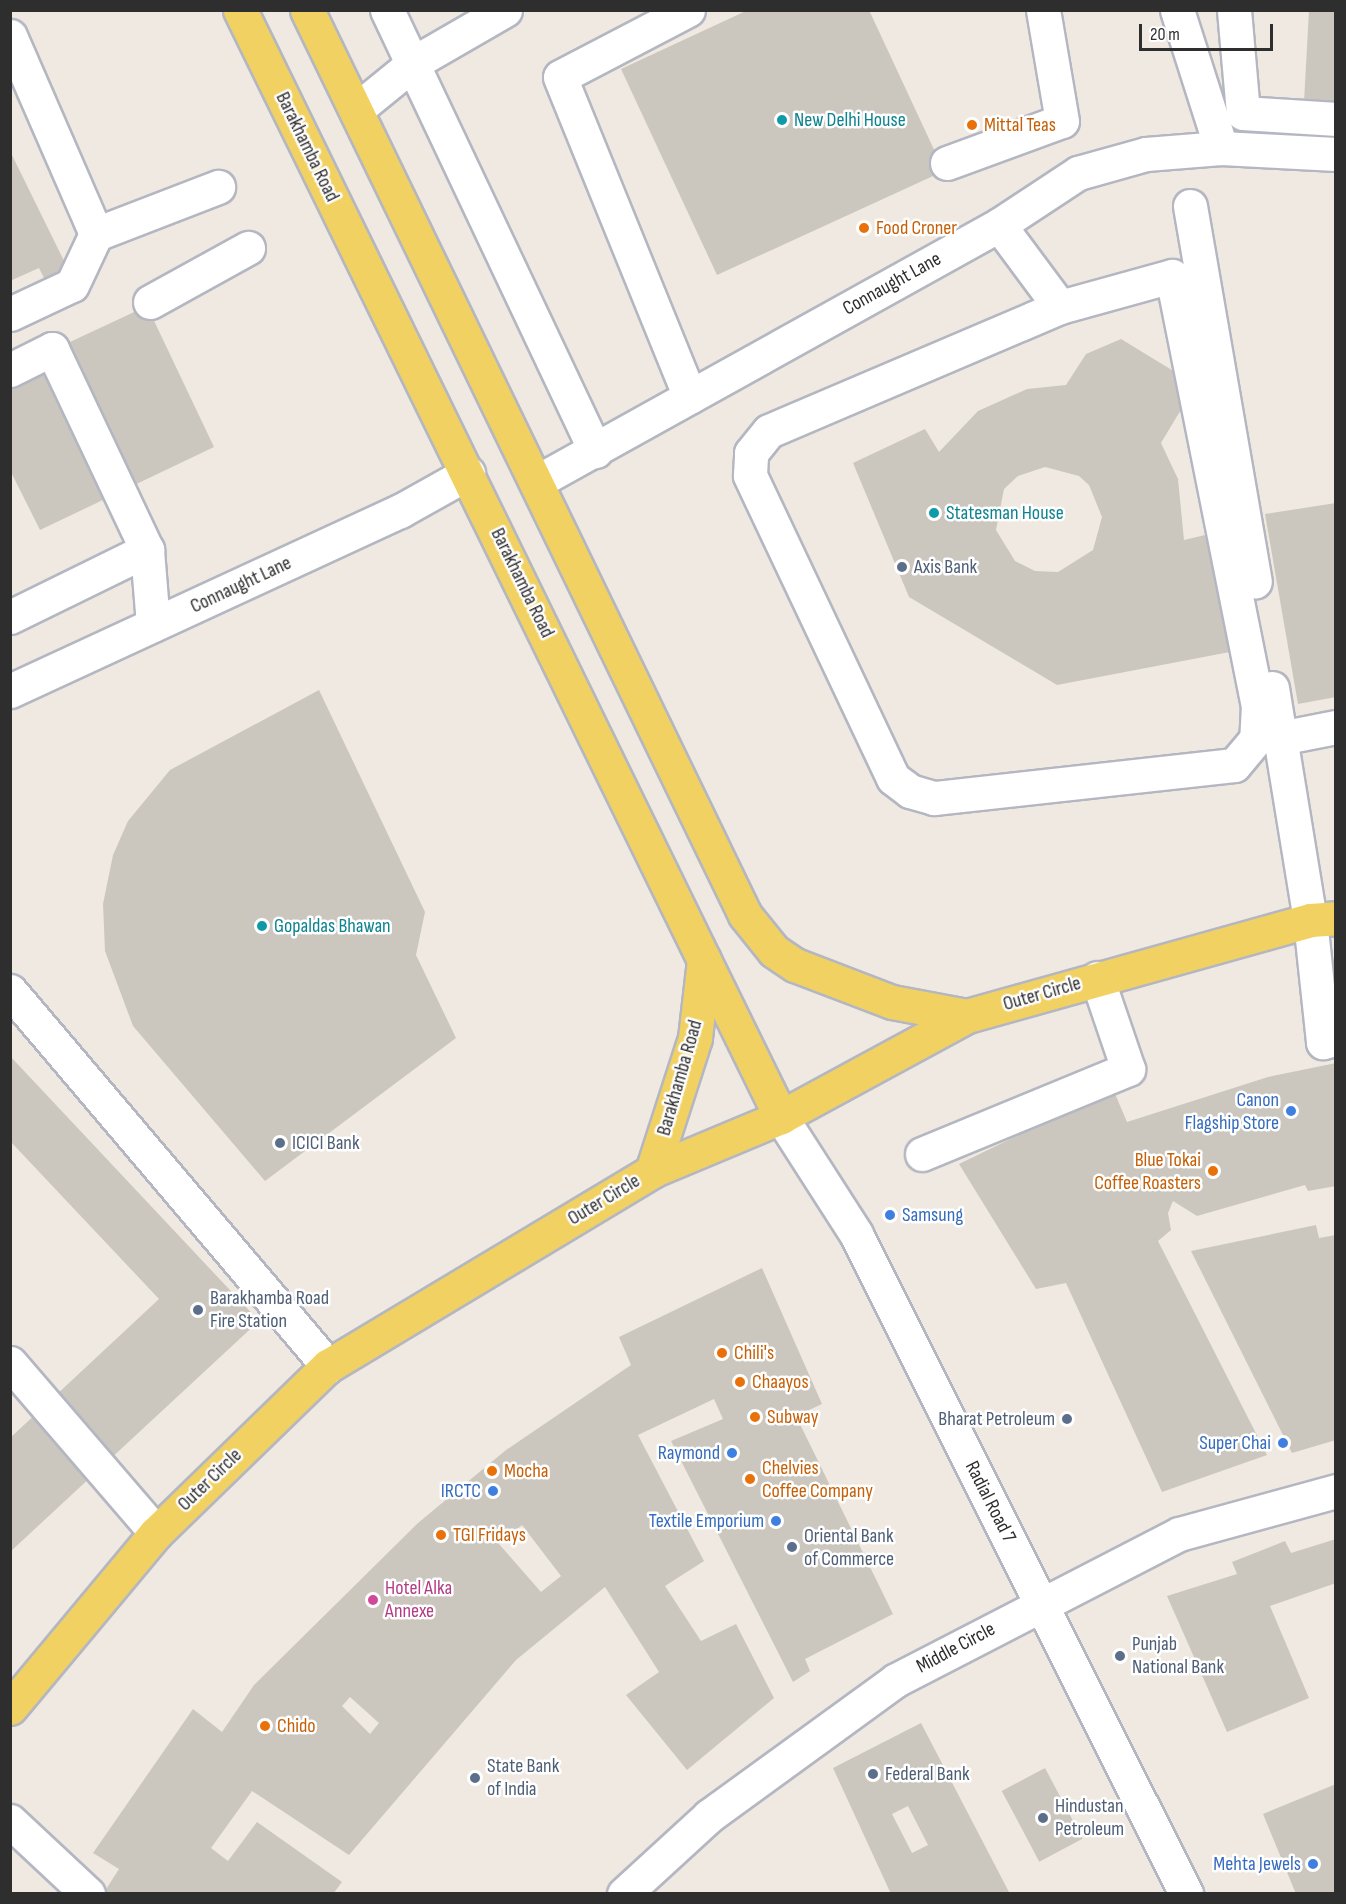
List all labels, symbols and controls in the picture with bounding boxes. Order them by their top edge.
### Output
scale bar [1142,12,1276,50]
text: 20 m [1150,24,1180,45]
street label: Barakhamba Road [270,88,344,206]
place label: New Delhi House [794,108,906,132]
marker: New Delhi House [775,113,789,127]
place label: Mittal Teas [984,113,1056,137]
marker: Mittal Teas [965,118,979,132]
place label: Food Croner [876,216,957,240]
marker: Food Croner [857,221,871,235]
street label: Connaught Lane [839,247,945,321]
place label: Statesman House [946,501,1064,525]
marker: Statesman House [927,506,941,520]
street label: Barakhamba Road [485,524,559,642]
street label: Connaught Lane [187,551,295,619]
place label: Axis Bank [914,555,977,579]
marker: Axis Bank [895,560,909,574]
place label: Gopaldas Bhawan [274,914,391,938]
marker: Gopaldas Bhawan [255,919,269,933]
street label: Outer Circle [1000,971,1084,1017]
street label: Barakhamba Road [652,1017,708,1139]
place label: Canon Flagship Store [1185,1088,1279,1135]
marker: Canon Flagship Store [1284,1104,1298,1118]
place label: ICICI Bank [292,1131,360,1155]
marker: ICICI Bank [273,1136,287,1150]
place label: Blue Tokai Coffee Roasters [1094,1148,1201,1195]
marker: Blue Tokai Coffee Roasters [1206,1164,1220,1178]
street label: Outer Circle [564,1169,644,1231]
place label: Samsung [902,1203,963,1227]
marker: Samsung [883,1208,897,1222]
place label: Barakhamba Road Fire Station [210,1286,329,1333]
marker: Barakhamba Road Fire Station [191,1303,205,1317]
place label: Chili's [734,1341,774,1365]
marker: Chili's [715,1346,729,1360]
place label: Chaayos [752,1370,809,1394]
marker: Chaayos [733,1375,747,1389]
place label: Subway [767,1405,818,1429]
place label: Bharat Petroleum [938,1407,1055,1431]
marker: Subway [748,1410,762,1424]
marker: Bharat Petroleum [1060,1412,1074,1426]
place label: Super Chai [1199,1431,1271,1455]
marker: Super Chai [1276,1436,1290,1450]
place label: Raymond [658,1441,720,1465]
street label: Outer Circle [173,1444,247,1516]
marker: Raymond [725,1446,739,1460]
place label: Chelvies Coffee Company [762,1456,873,1503]
street label: Radial Road 7 [959,1457,1021,1547]
place label: Mocha [504,1459,548,1483]
marker: Mocha [485,1464,499,1478]
marker: Chelvies Coffee Company [743,1472,757,1486]
place label: IRCTC [441,1479,481,1503]
marker: IRCTC [486,1484,500,1498]
place label: Textile Emporium [649,1509,764,1533]
marker: Textile Emporium [769,1514,783,1528]
place label: TGI Fridays [453,1523,526,1547]
place label: Oriental Bank of Commerce [804,1524,894,1571]
marker: TGI Fridays [434,1528,448,1542]
marker: Oriental Bank of Commerce [785,1540,799,1554]
place label: Hotel Alka Annexe [385,1576,452,1623]
marker: Hotel Alka Annexe [366,1593,380,1607]
street label: Middle Circle [912,1617,1000,1679]
place label: Punjab National Bank [1132,1632,1224,1679]
marker: Punjab National Bank [1113,1649,1127,1663]
place label: Chido [277,1714,316,1738]
marker: Chido [258,1719,272,1733]
place label: State Bank of India [487,1754,559,1801]
place label: Federal Bank [885,1762,970,1786]
marker: Federal Bank [866,1767,880,1781]
marker: State Bank of India [468,1771,482,1785]
place label: Hindustan Petroleum [1055,1794,1124,1841]
marker: Hindustan Petroleum [1036,1811,1050,1825]
place label: Mehta Jewels [1213,1852,1301,1876]
marker: Mehta Jewels [1306,1857,1320,1871]

